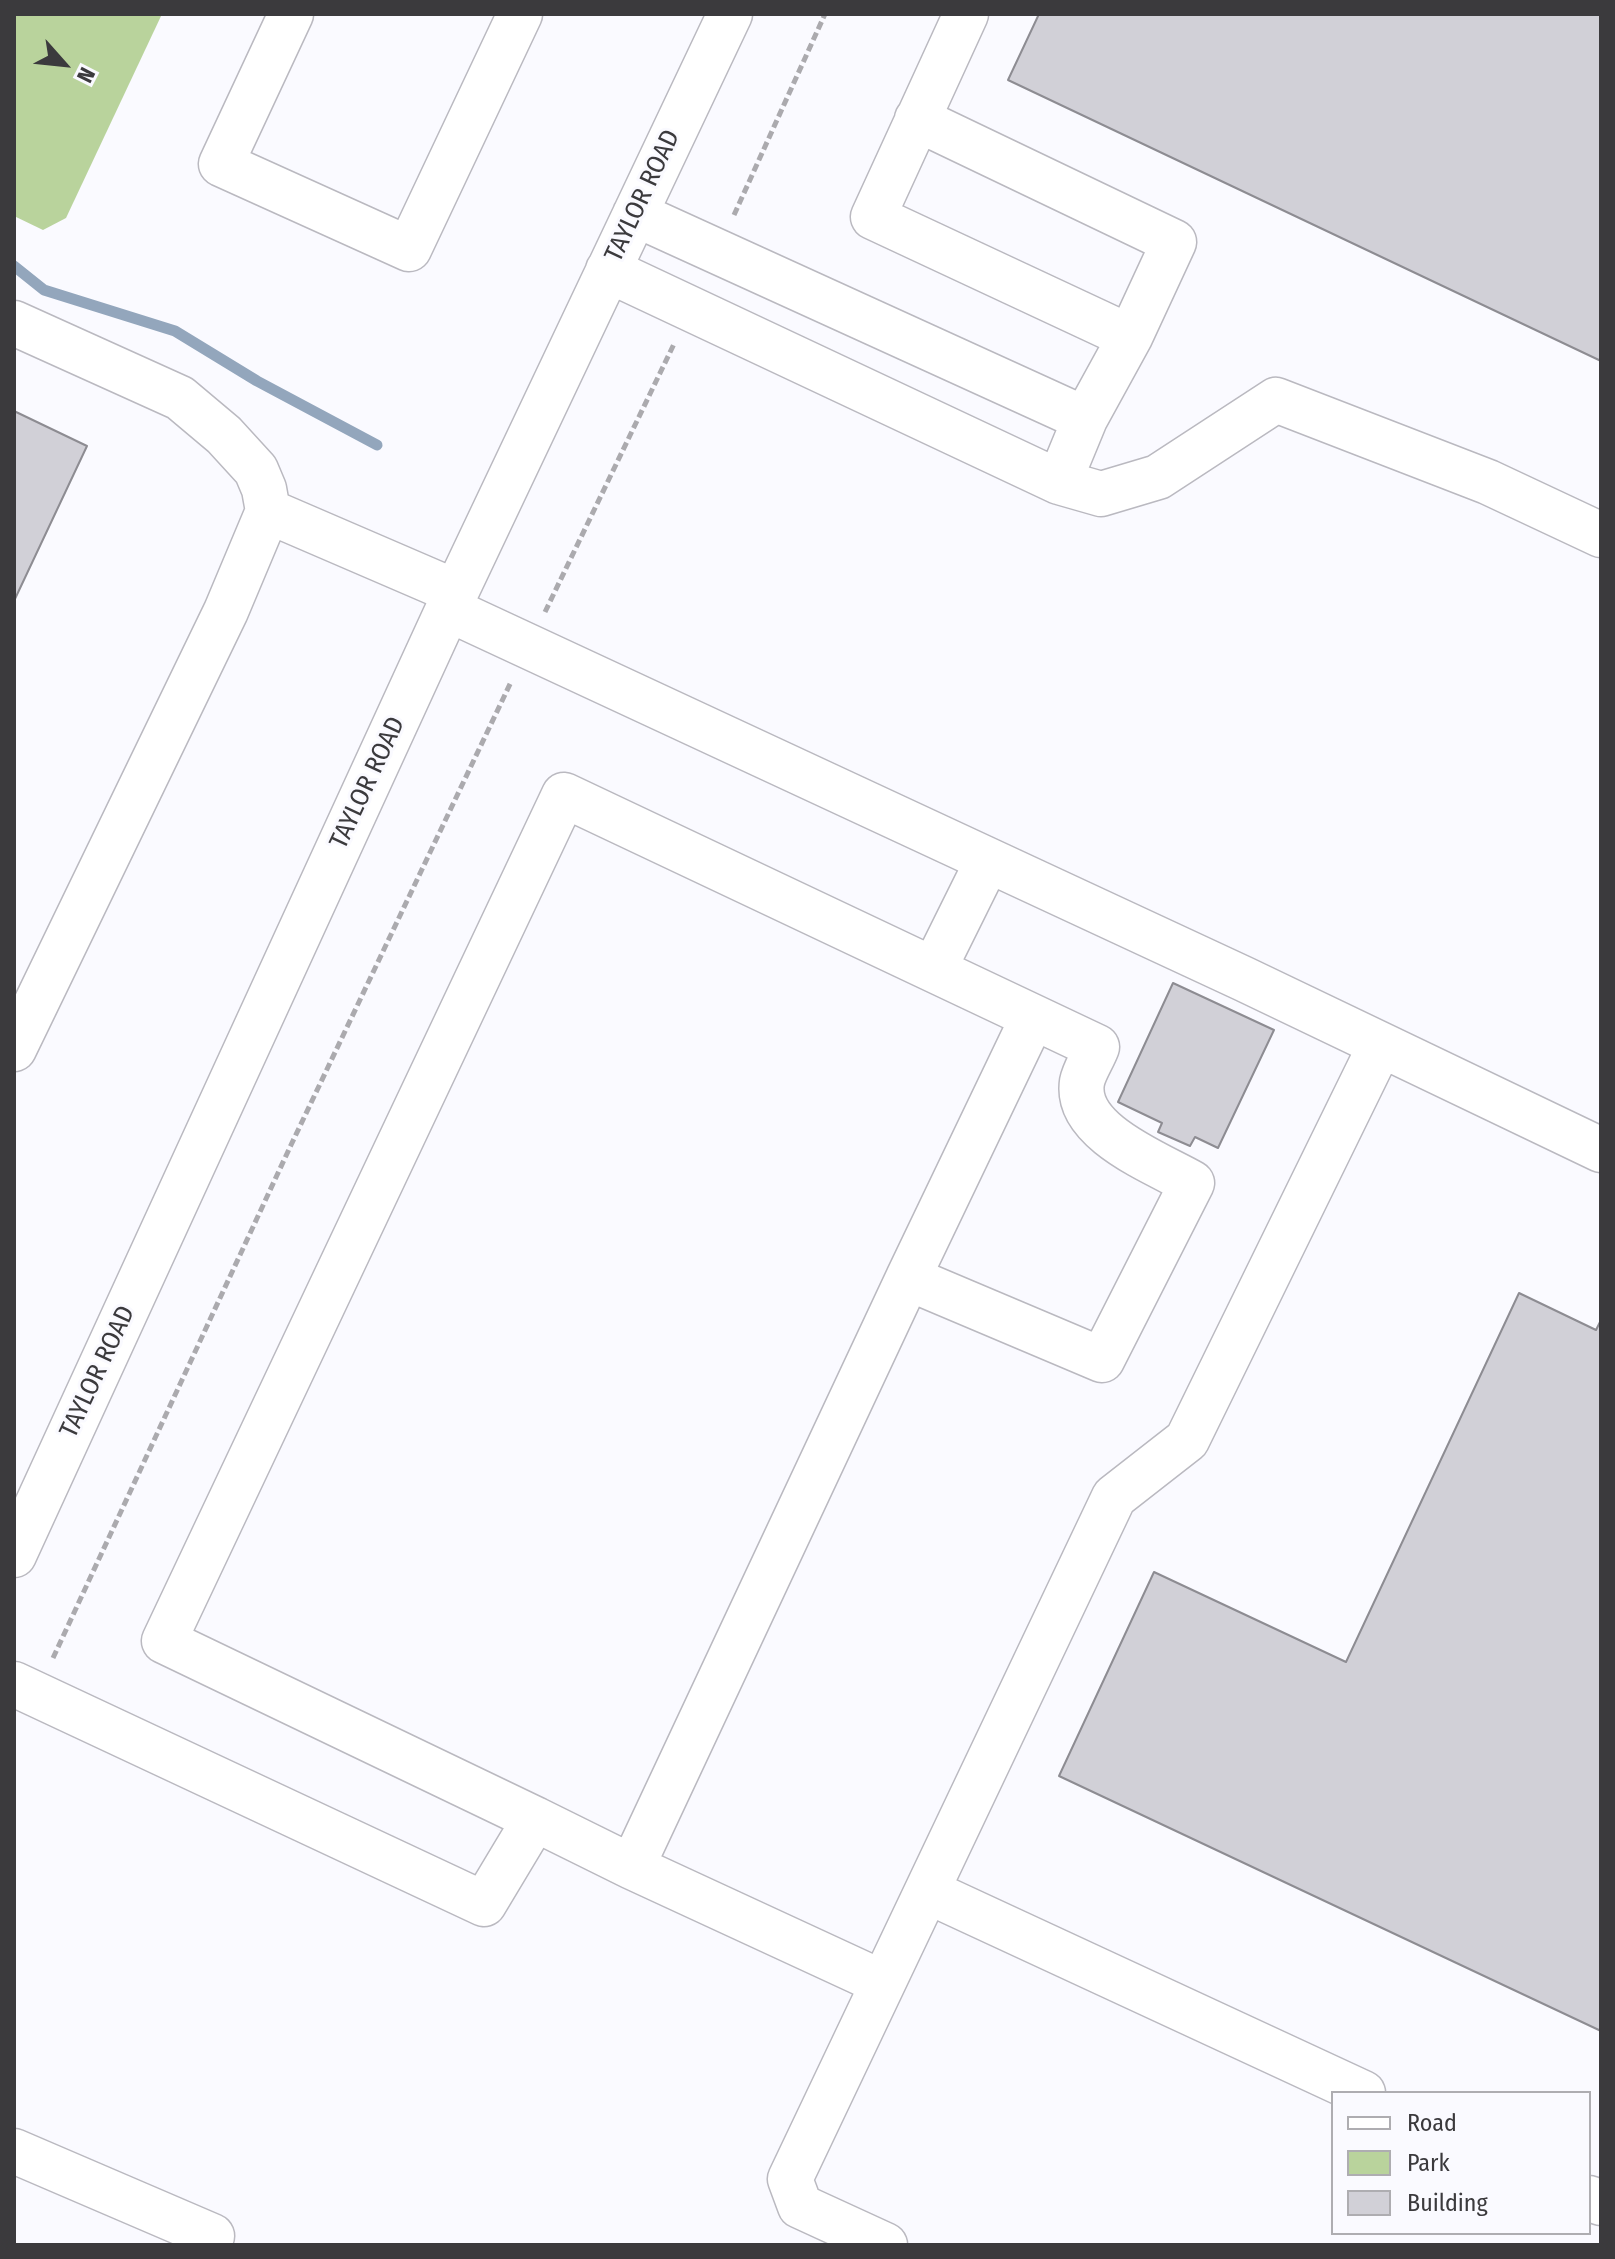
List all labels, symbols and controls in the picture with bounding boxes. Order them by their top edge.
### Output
north arrow [24,24,104,104]
text: N [71,63,101,87]
street label: TAYLOR ROAD [599,125,687,267]
street label: TAYLOR ROAD [324,712,412,854]
street label: TAYLOR ROAD [54,1301,142,1443]
legend [1331,2091,1591,2235]
text: Road [1407,2109,1457,2137]
text: Park [1407,2149,1450,2177]
text: Building [1407,2189,1488,2217]

